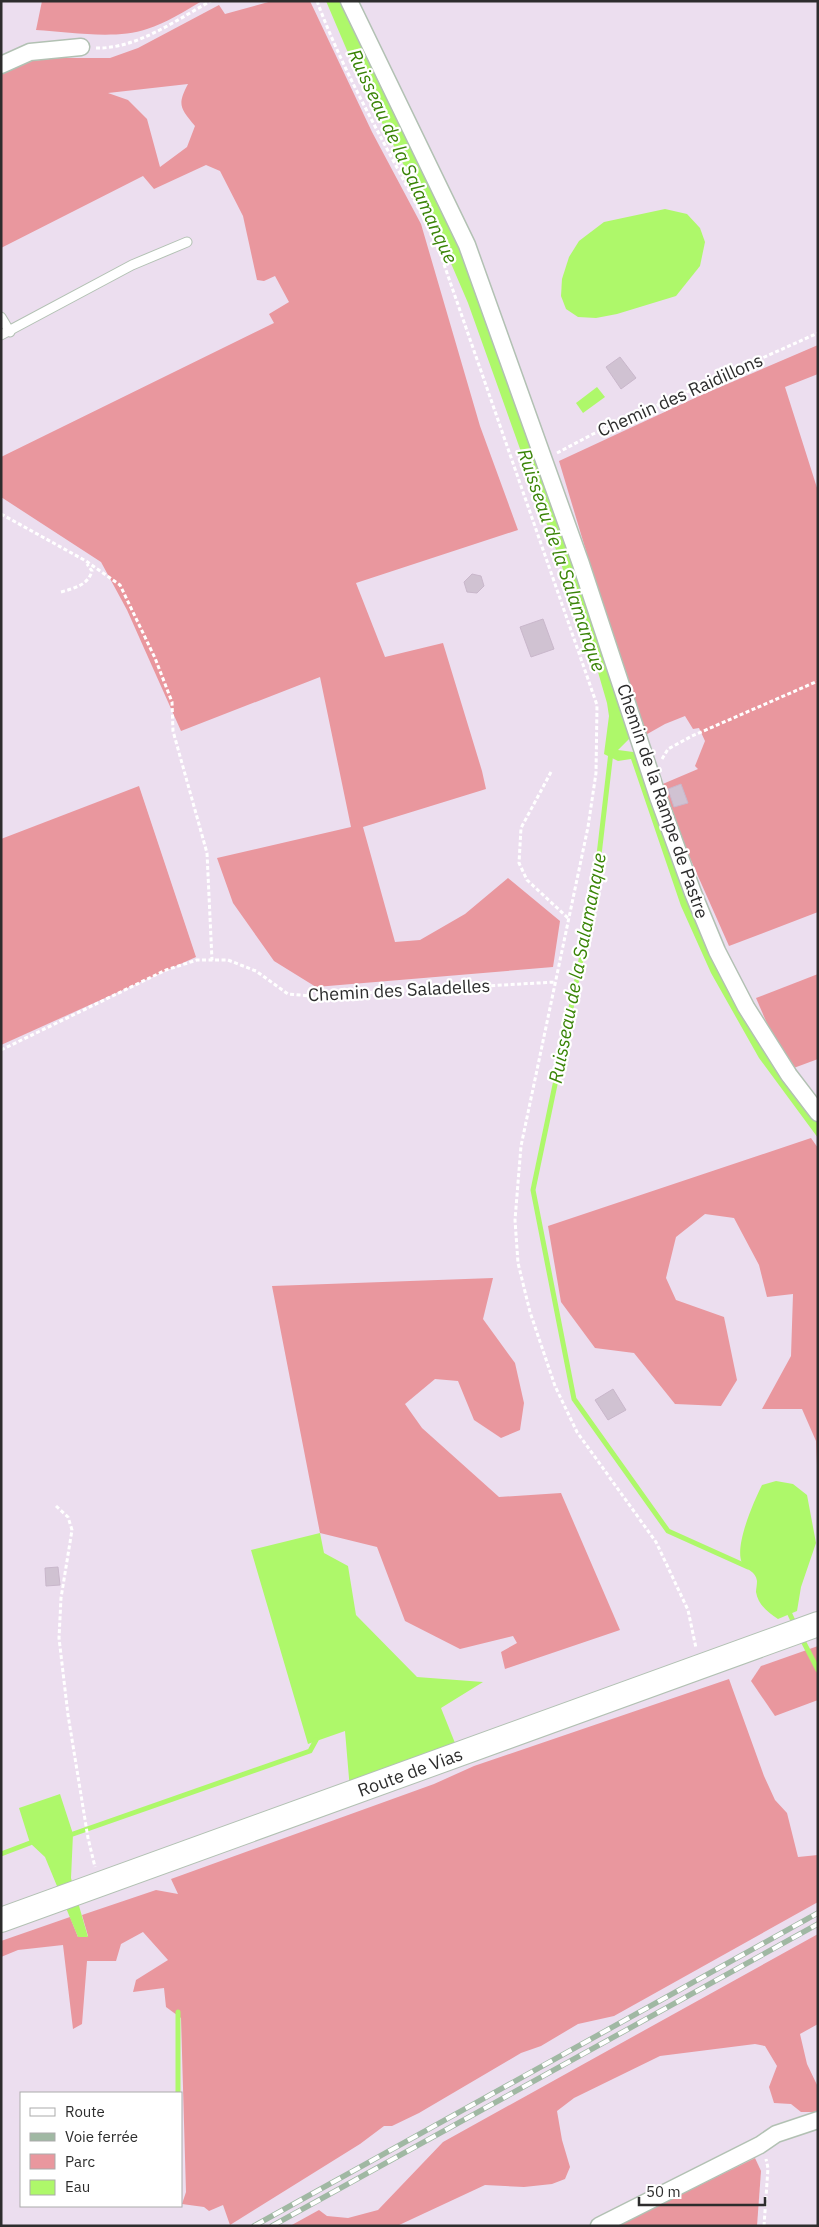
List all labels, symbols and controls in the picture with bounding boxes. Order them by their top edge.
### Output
water label: Ruisseau de la Salamanque [343,45,463,267]
street label: Chemin des Raidillons [594,348,766,442]
water label: Ruisseau de la Salamanque [513,445,612,675]
street label: Chemin de la Rampe de Pastre [612,681,714,922]
water label: Ruisseau de la Salamanque [543,851,611,1085]
street label: Chemin des Saladelles [307,974,491,1006]
street label: Route de Vias [354,1742,466,1802]
legend [20,2092,182,2207]
text: Route [65,2102,105,2121]
text: Voie ferrée [65,2127,138,2146]
text: Parc [65,2152,95,2171]
scale bar [639,2174,765,2206]
text: Eau [65,2177,90,2196]
text: 50 m [646,2182,681,2201]

